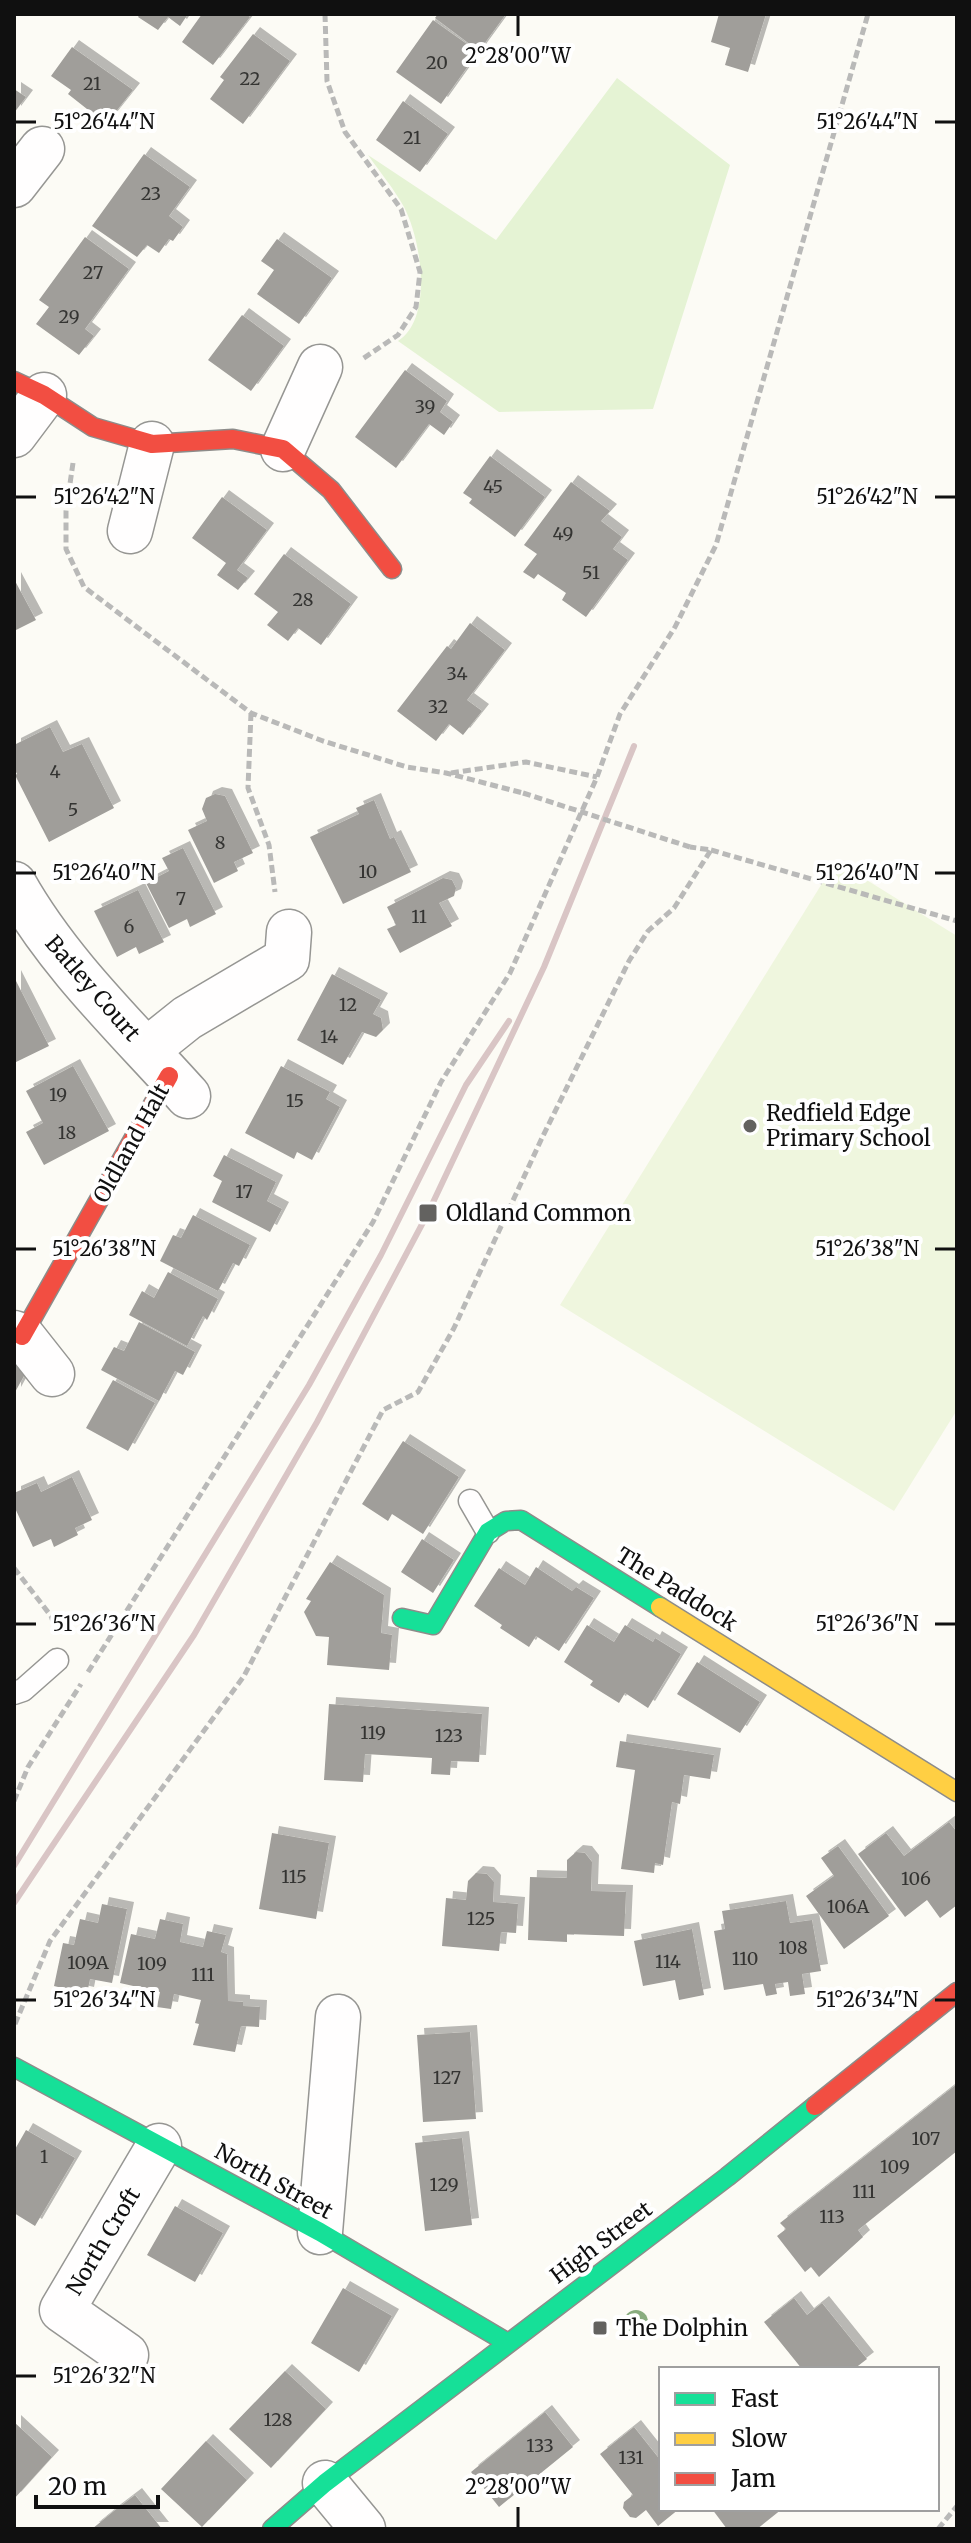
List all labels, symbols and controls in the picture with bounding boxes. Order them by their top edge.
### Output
text: 2°28'00"W [465,43,572,68]
house number: 20 [426,51,448,74]
house number: 22 [239,67,261,90]
house number: 21 [83,72,101,95]
text: 51°26'44"N [53,109,155,134]
text: 51°26'44"N [816,109,918,134]
house number: 21 [403,126,421,149]
house number: 23 [141,182,161,205]
house number: 27 [83,261,103,284]
house number: 29 [58,305,80,328]
house number: 39 [415,395,435,418]
house number: 45 [483,475,503,498]
text: 51°26'42"N [53,484,155,509]
text: 51°26'42"N [816,484,918,509]
house number: 49 [553,522,573,545]
house number: 51 [582,561,600,584]
house number: 28 [292,588,314,611]
house number: 34 [446,662,468,685]
house number: 32 [428,695,448,718]
house number: 4 [49,760,61,783]
house number: 5 [68,798,78,821]
house number: 8 [215,831,225,854]
text: 51°26'40"N [52,860,156,885]
house number: 10 [359,860,377,883]
text: 51°26'40"N [815,860,919,885]
house number: 7 [176,887,186,910]
house number: 11 [411,905,427,928]
house number: 6 [124,915,135,938]
street label: Batley Court [39,929,147,1047]
house number: 12 [339,993,357,1016]
house number: 14 [320,1025,338,1048]
street label: Oldland Halt [87,1078,175,1208]
house number: 19 [49,1083,67,1106]
house number: 15 [286,1089,304,1112]
place label: Redfield Edge Primary School [766,1099,931,1152]
marker: Redfield Edge Primary School [741,1117,759,1135]
house number: 18 [58,1121,76,1144]
house number: 17 [235,1180,253,1203]
place label: Oldland Common [446,1199,632,1227]
marker: Oldland Common [417,1202,439,1224]
text: 51°26'38"N [52,1236,156,1261]
text: 51°26'38"N [815,1236,919,1261]
street label: The Paddock [611,1541,743,1637]
text: 51°26'36"N [53,1611,156,1636]
text: 51°26'36"N [816,1611,919,1636]
house number: 119 [360,1721,386,1744]
house number: 123 [435,1724,463,1747]
house number: 115 [281,1865,307,1888]
house number: 106 [901,1867,931,1890]
house number: 106A [827,1895,869,1918]
house number: 125 [467,1907,495,1930]
house number: 108 [778,1936,808,1959]
house number: 110 [732,1947,758,1970]
house number: 114 [655,1950,681,1973]
house number: 109A [67,1951,109,1974]
house number: 109 [137,1952,167,1975]
house number: 111 [191,1963,215,1986]
text: 51°26'34"N [53,1987,156,2012]
text: 51°26'34"N [816,1987,919,2012]
house number: 127 [433,2066,461,2089]
house number: 107 [912,2127,940,2150]
street label: North Street [210,2137,338,2225]
house number: 1 [40,2145,48,2168]
house number: 109 [880,2155,910,2178]
house number: 129 [429,2173,459,2196]
house number: 111 [852,2180,876,2203]
street label: North Croft [60,2182,146,2300]
street label: High Street [545,2194,658,2289]
house number: 113 [819,2205,845,2228]
place label: The Dolphin [616,2314,749,2342]
marker: The Dolphin [591,2319,609,2337]
text: 51°26'32"N [52,2363,156,2388]
legend [659,2367,939,2511]
text: Fast [731,2383,779,2414]
house number: 128 [263,2408,293,2431]
text: Slow [731,2423,787,2454]
house number: 133 [526,2434,554,2457]
house number: 131 [618,2446,644,2469]
scale bar [36,2459,158,2509]
text: Jam [730,2463,776,2494]
text: 20 m [48,2471,107,2502]
text: 2°28'00"W [465,2474,572,2499]

